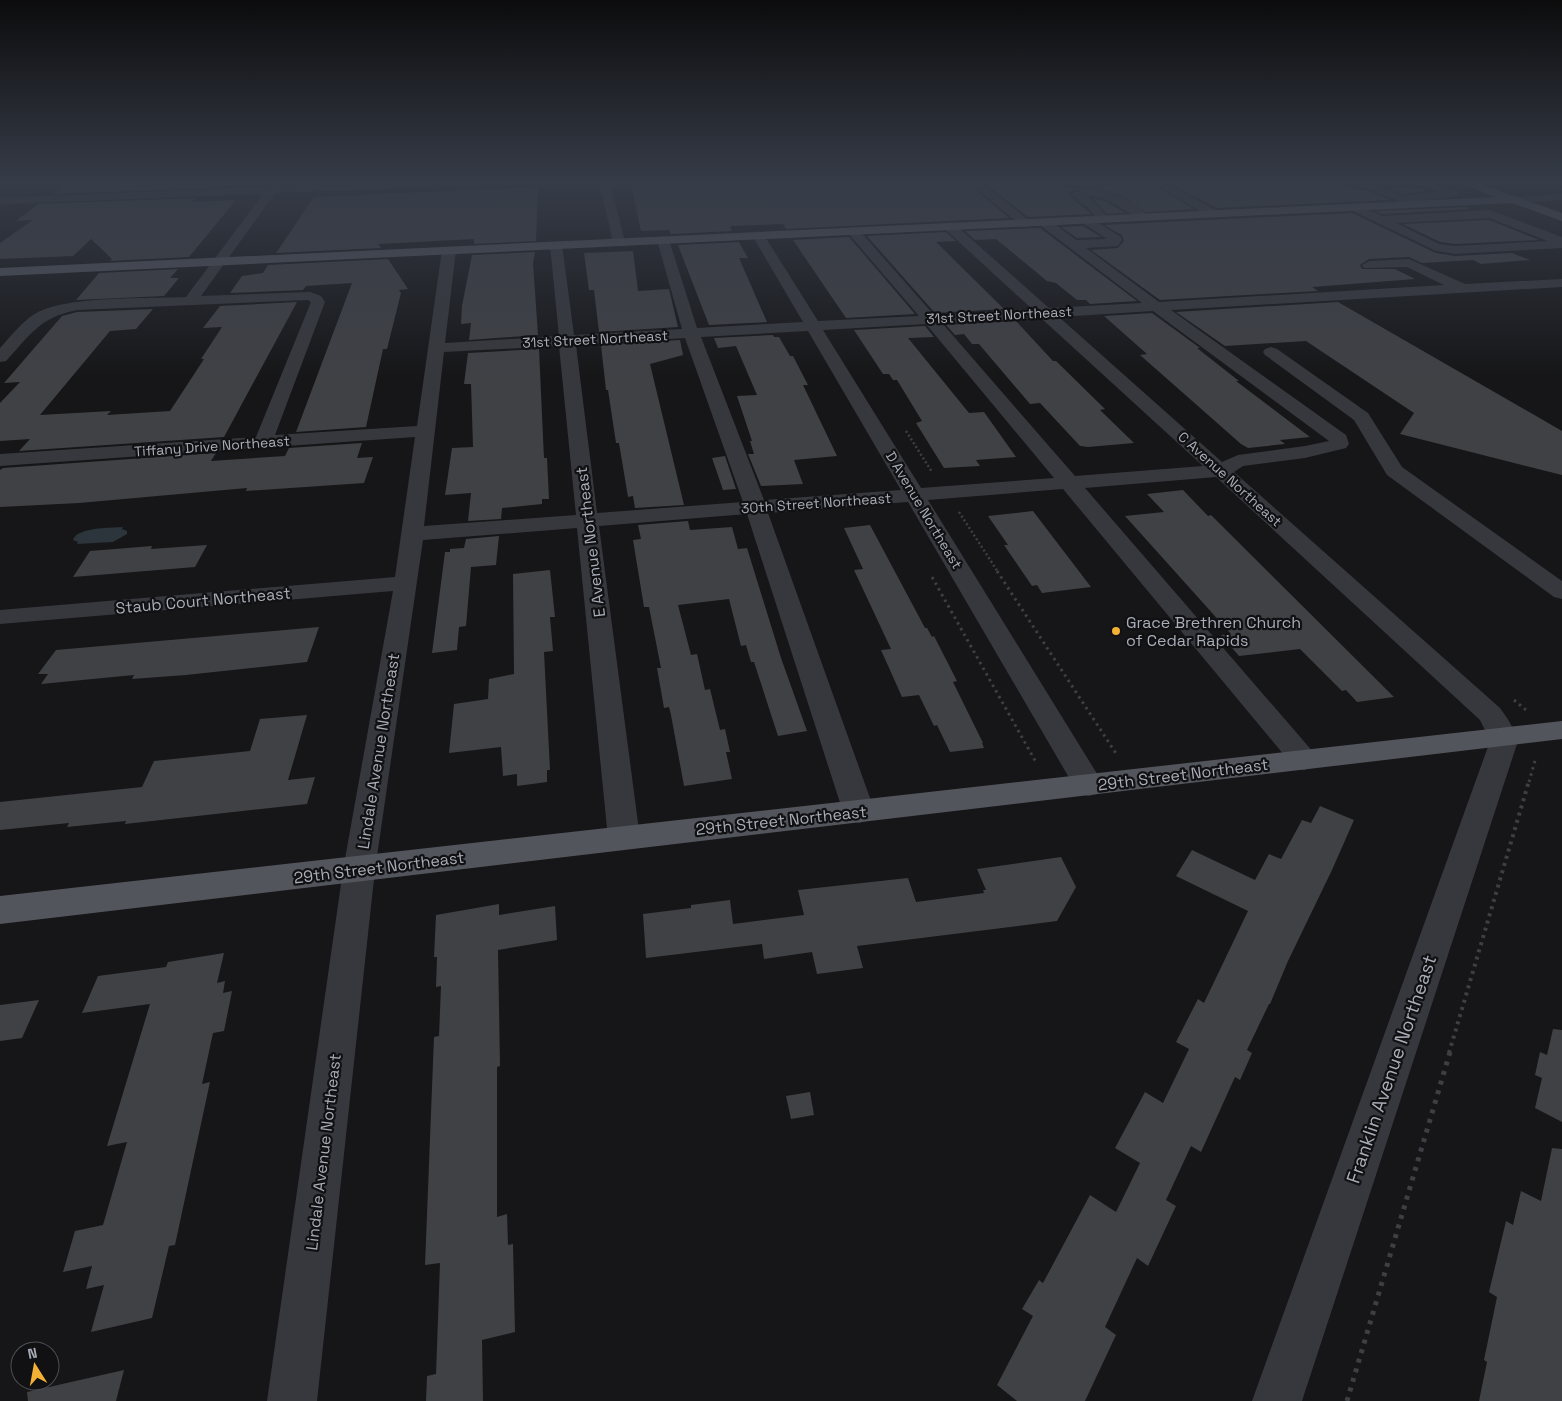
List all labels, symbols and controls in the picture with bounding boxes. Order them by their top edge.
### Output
street label: 31st Street Northeast [926,302,1072,328]
street label: 31st Street Northeast [522,326,668,352]
street label: C Avenue Northeast [1174,428,1286,530]
street label: Tiffany Drive Northeast [134,432,290,460]
street label: D Avenue Northeast [882,448,966,572]
street label: E Avenue Northeast [571,465,610,618]
street label: 30th Street Northeast [740,489,892,517]
street label: Staub Court Northeast [115,582,291,619]
place label: Grace Brethren Church of Cedar Rapids [1126,612,1301,651]
marker: Grace Brethren Church of Cedar Rapids [1110,625,1122,637]
street label: Lindale Avenue Northeast [353,652,404,850]
street label: 29th Street Northeast [1097,754,1270,795]
street label: 29th Street Northeast [695,801,867,840]
street label: 29th Street Northeast [293,847,466,888]
street label: Franklin Avenue Northeast [1341,952,1442,1187]
street label: Lindale Avenue Northeast [301,1053,346,1252]
north arrow [10,1341,60,1391]
text: N [26,1344,39,1363]

